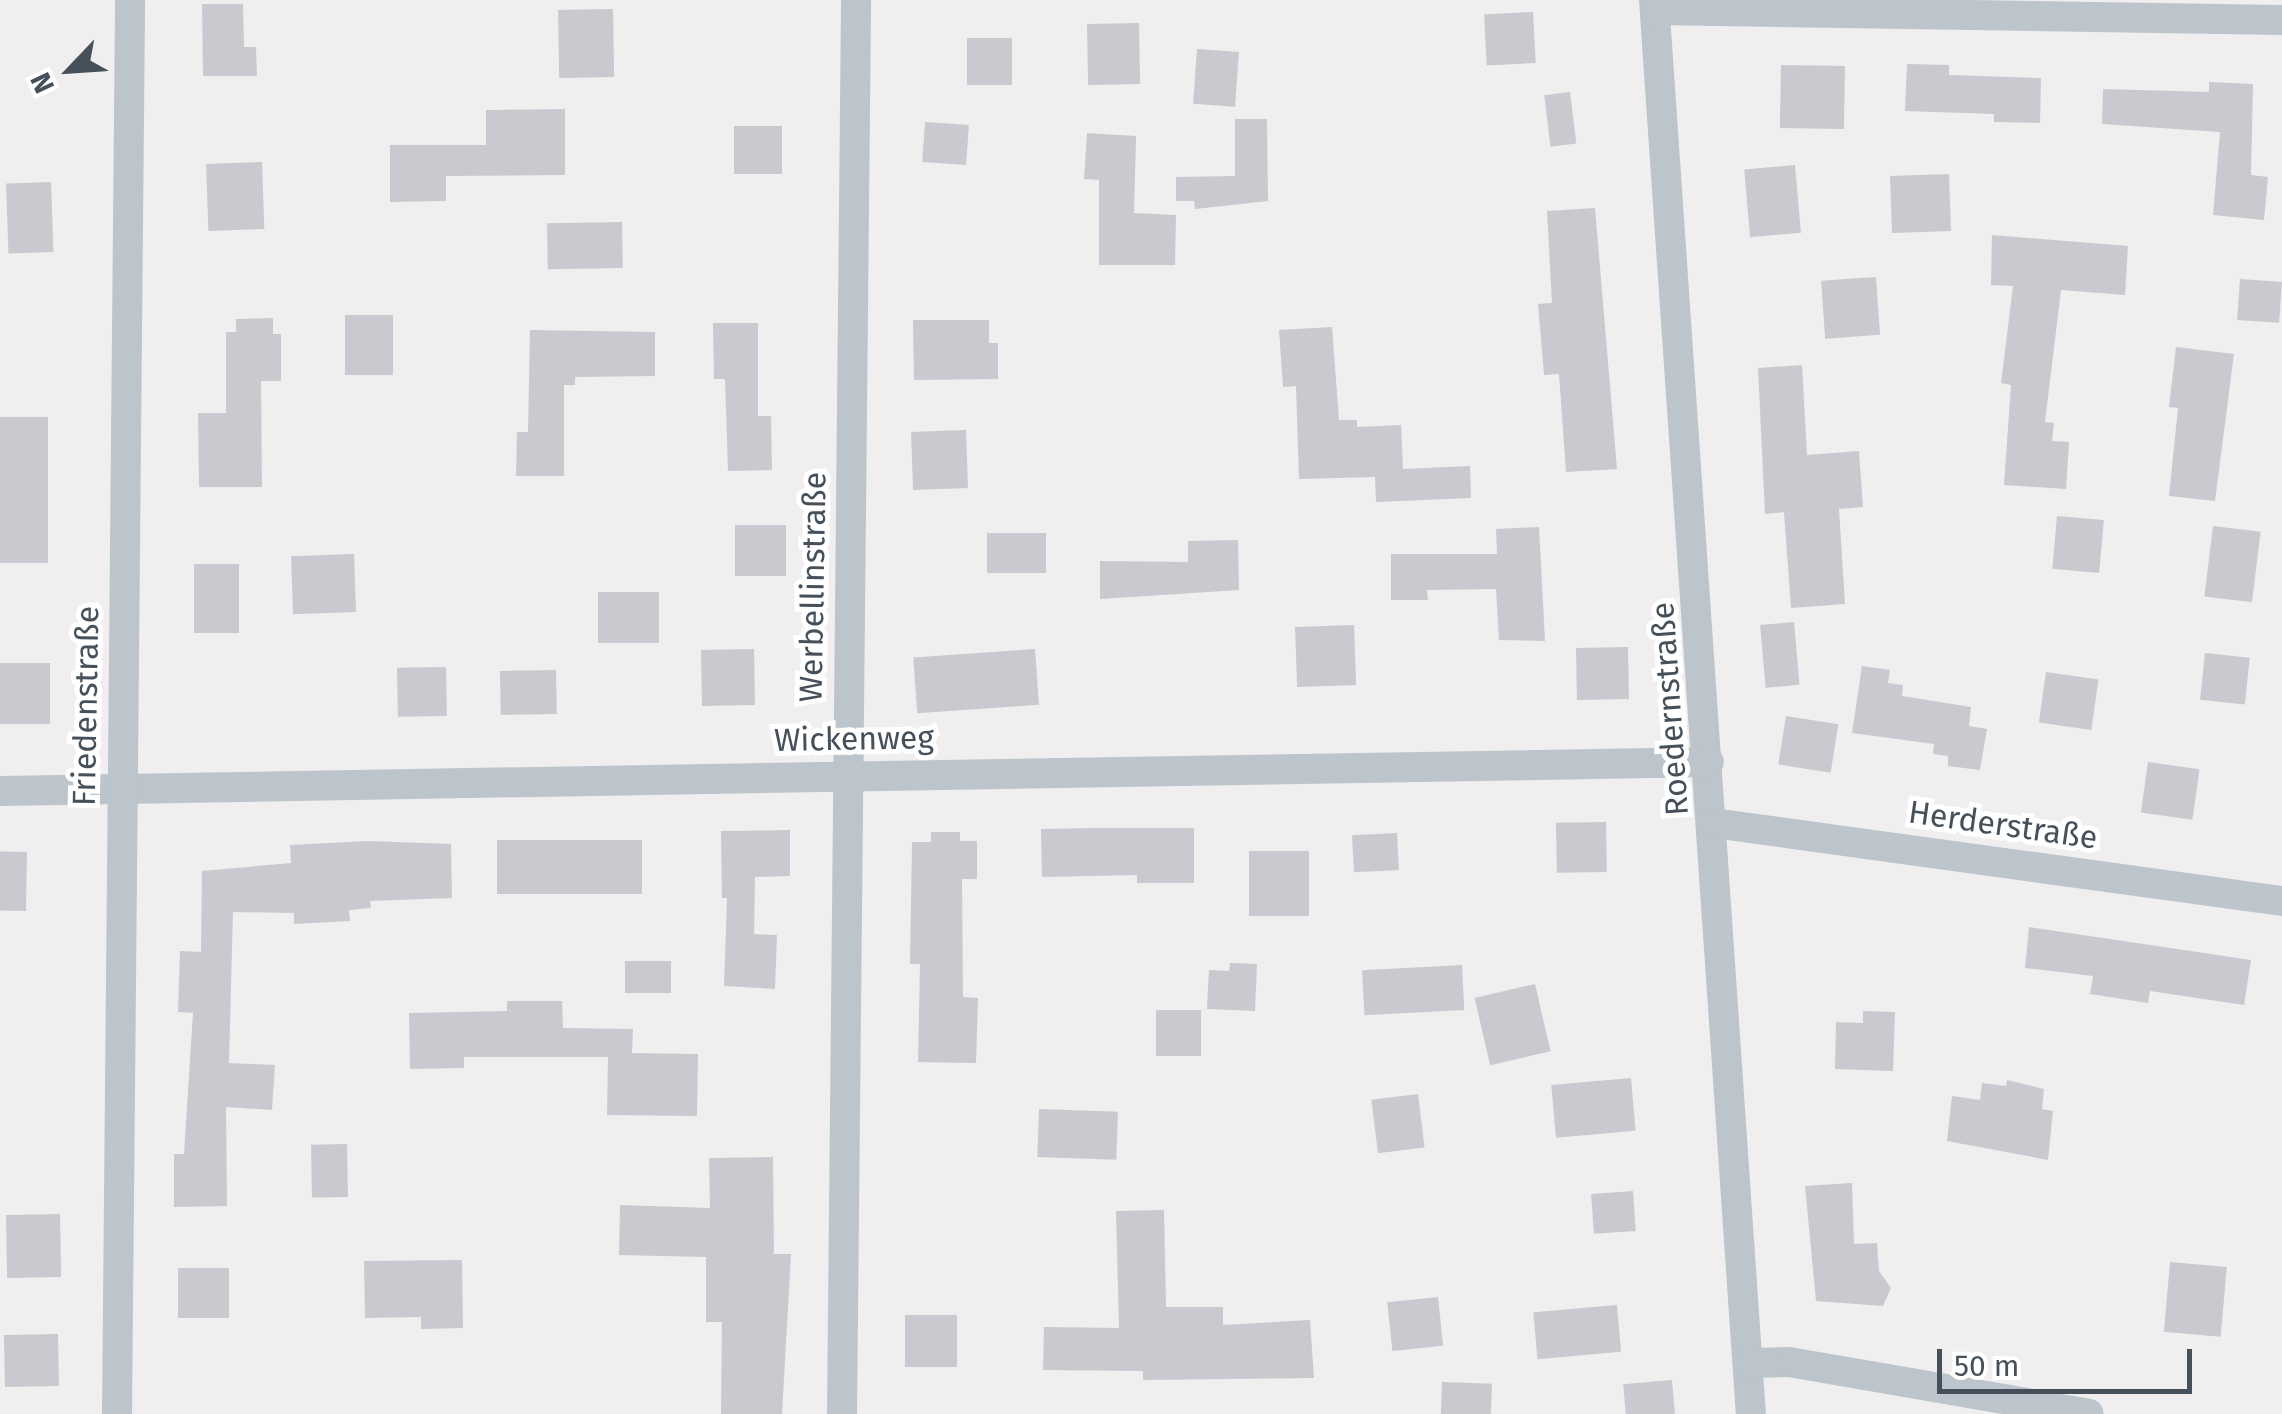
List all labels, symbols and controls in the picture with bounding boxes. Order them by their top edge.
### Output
north arrow [20,20,120,120]
text: N [23,68,61,98]
street label: Werbellinstraße [792,471,834,703]
street label: Roedernstraße [1643,601,1697,817]
street label: Friedenstraße [65,606,107,806]
street label: Wickenweg [774,718,934,760]
street label: Herderstraße [1906,793,2100,857]
scale bar [1942,1329,2197,1391]
text: 50 m [1954,1348,2019,1384]

